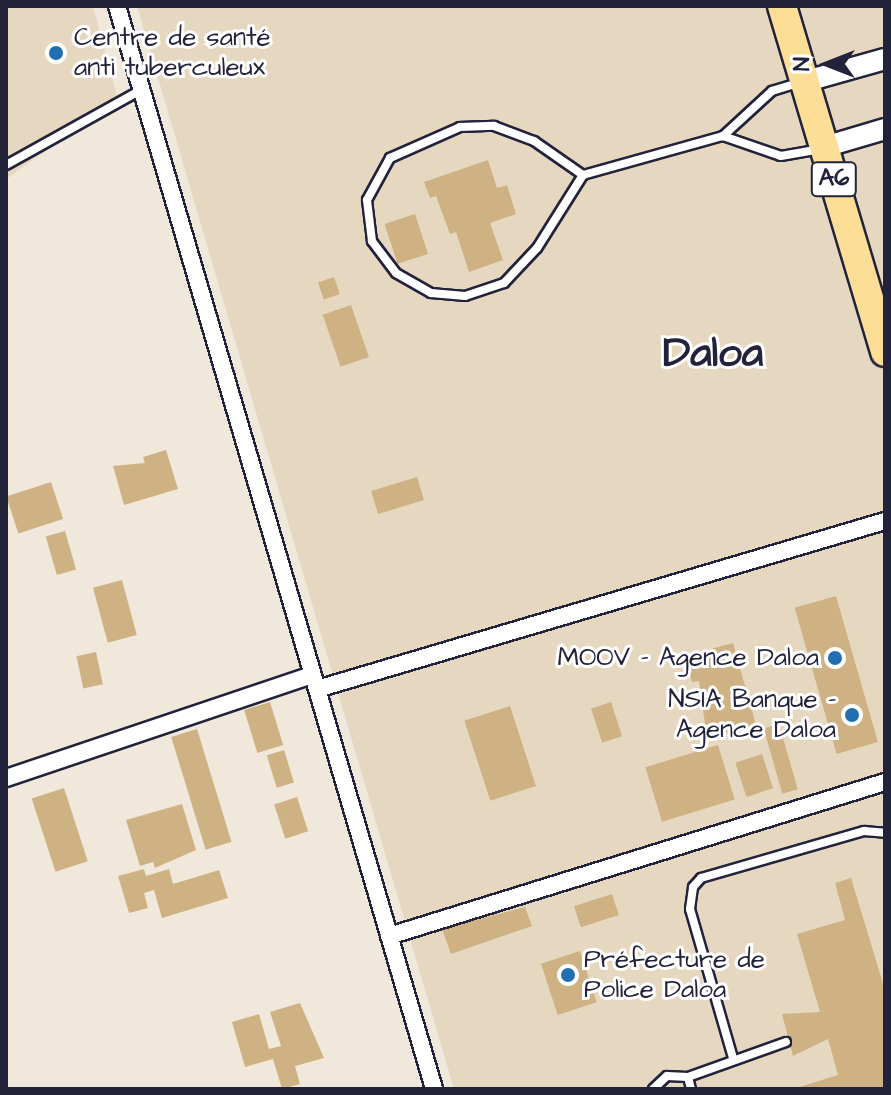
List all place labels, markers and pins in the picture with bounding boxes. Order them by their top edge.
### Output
place label: Centre de santé anti tuberculeux [74,22,270,84]
marker: Centre de santé anti tuberculeux [45,42,67,64]
place label: MOOV - Agence Daloa [557,642,819,674]
marker: MOOV - Agence Daloa [826,649,844,667]
place label: NSIA Banque - Agence Daloa [668,684,836,746]
marker: NSIA Banque - Agence Daloa [843,706,861,724]
place label: Préfecture de Police Daloa [584,944,765,1006]
marker: Préfecture de Police Daloa [559,966,577,984]

